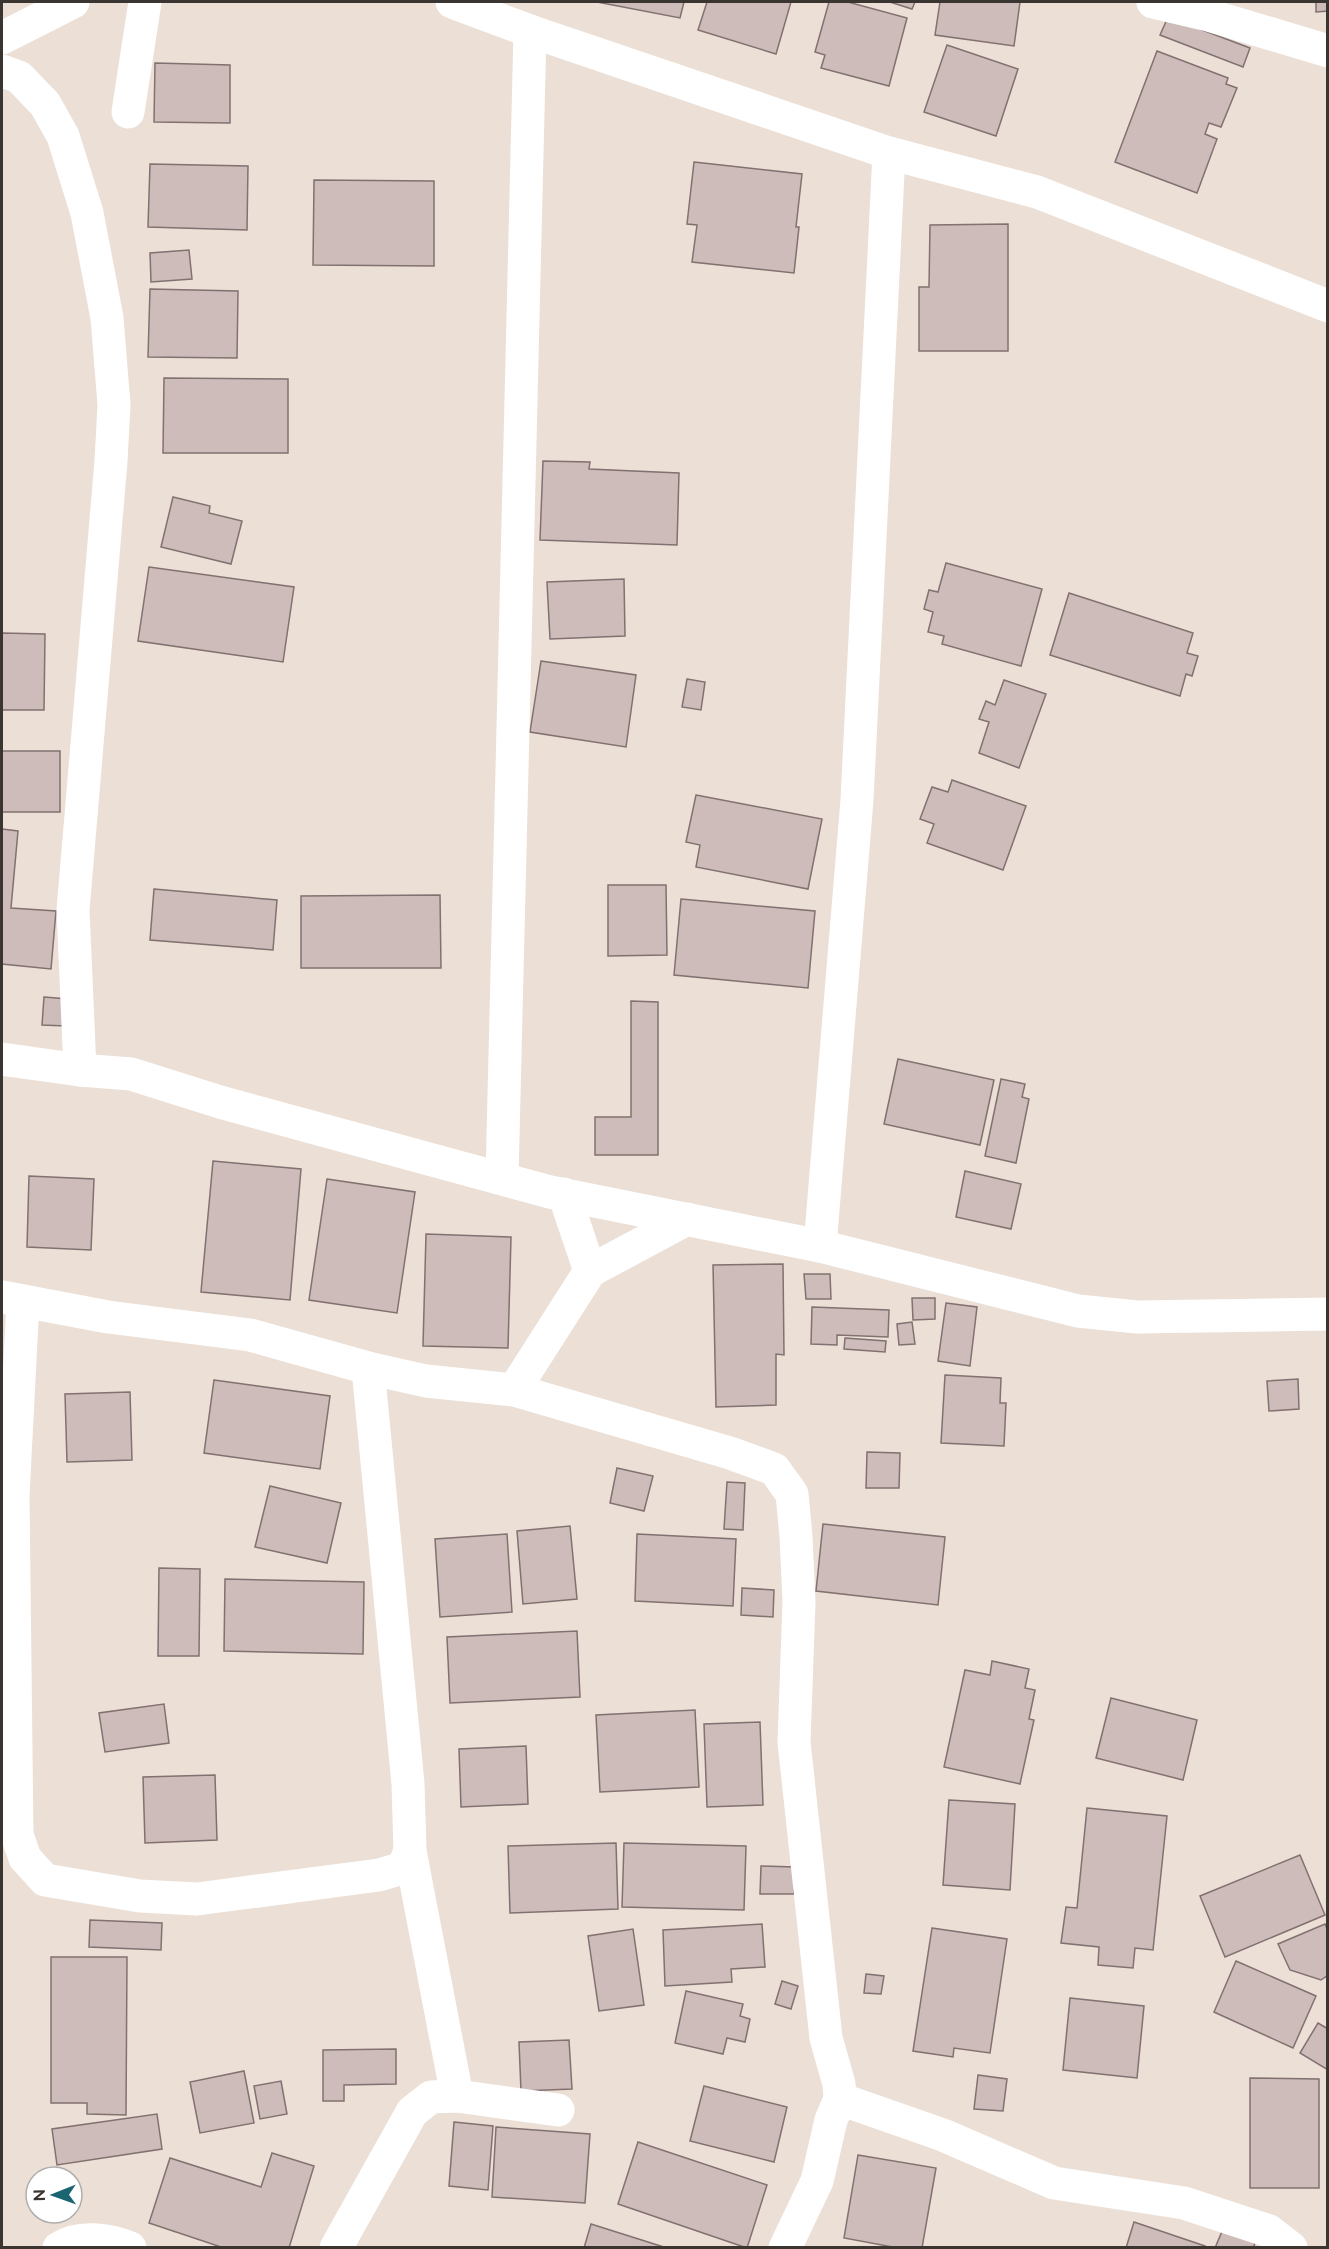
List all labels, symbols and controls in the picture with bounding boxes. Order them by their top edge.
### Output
north arrow [24,2165,84,2225]
text: N [30,2189,49,2202]

